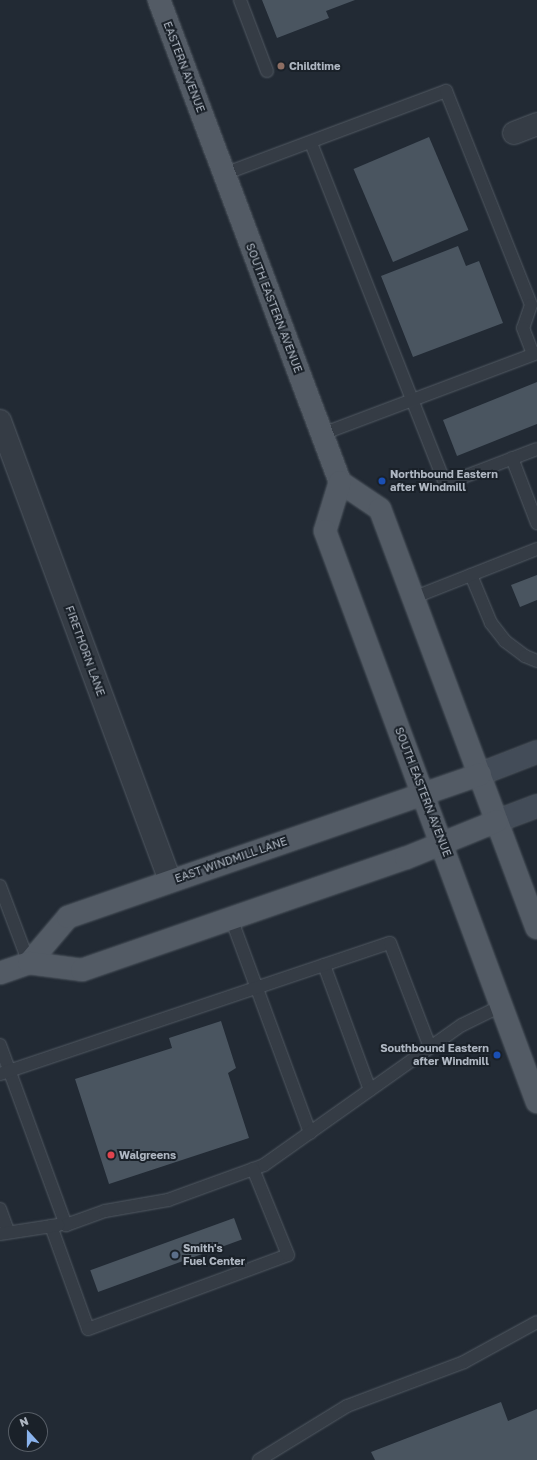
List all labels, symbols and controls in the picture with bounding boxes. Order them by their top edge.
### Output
street label: EASTERN AVENUE [161,20,207,114]
place label: Childtime [289,59,340,73]
marker: Childtime [276,61,286,71]
street label: SOUTH EASTERN AVENUE [243,241,305,375]
place label: Northbound Eastern after Windmill [390,468,498,494]
marker: Northbound Eastern after Windmill [377,476,387,486]
street label: FIRETHORN LANE [63,604,107,698]
street label: SOUTH EASTERN AVENUE [392,725,454,859]
street label: EAST WINDMILL LANE [173,835,289,885]
place label: Southbound Eastern after Windmill [380,1042,489,1068]
marker: Southbound Eastern after Windmill [492,1050,502,1060]
place label: Walgreens [119,1148,176,1162]
marker: Walgreens [106,1150,116,1160]
place label: Smith's Fuel Center [183,1242,245,1268]
marker: Smith's Fuel Center [170,1250,180,1260]
north arrow [8,1412,48,1452]
text: N [18,1414,30,1429]

